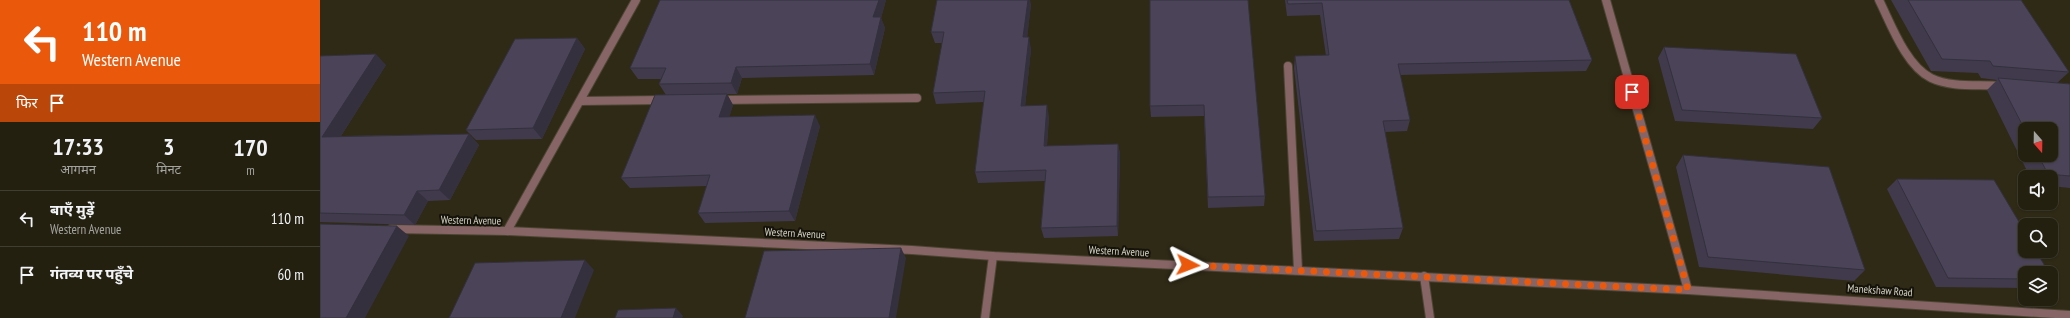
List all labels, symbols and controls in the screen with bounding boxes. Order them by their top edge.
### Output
text: 110 m [82,12,146,49]
icon: left [16,16,68,68]
text: Western Avenue [82,48,181,71]
pin [1615,75,1649,109]
icon: arrive [1621,81,1643,103]
icon: arrive [46,92,68,114]
text: फिर [16,93,38,112]
north arrow [2018,122,2058,162]
map controls [2018,122,2058,306]
text: 17:33 [52,131,104,162]
text: 3 [163,131,174,162]
text: 170 [233,132,268,163]
text: आगमन [60,161,96,178]
text: मिनट [156,161,181,178]
text: m [246,162,255,179]
button: sound [2018,170,2058,210]
text: बाएँ मुड़ें [50,200,94,219]
icon: left [16,208,38,230]
text: 110 m [271,209,304,228]
street label: Western Avenue [441,212,502,228]
button: search [2018,218,2058,258]
text: Western Avenue [50,221,121,238]
street label: Western Avenue [764,224,826,242]
street label: Western Avenue [1088,242,1150,260]
position arrow [1167,244,1209,286]
icon: arrive [16,264,38,286]
text: गंतव्य पर पहुँचे [50,264,133,283]
text: 60 m [278,265,304,284]
button: layers [2018,266,2058,306]
street label: Manekshaw Road [1847,281,1913,299]

